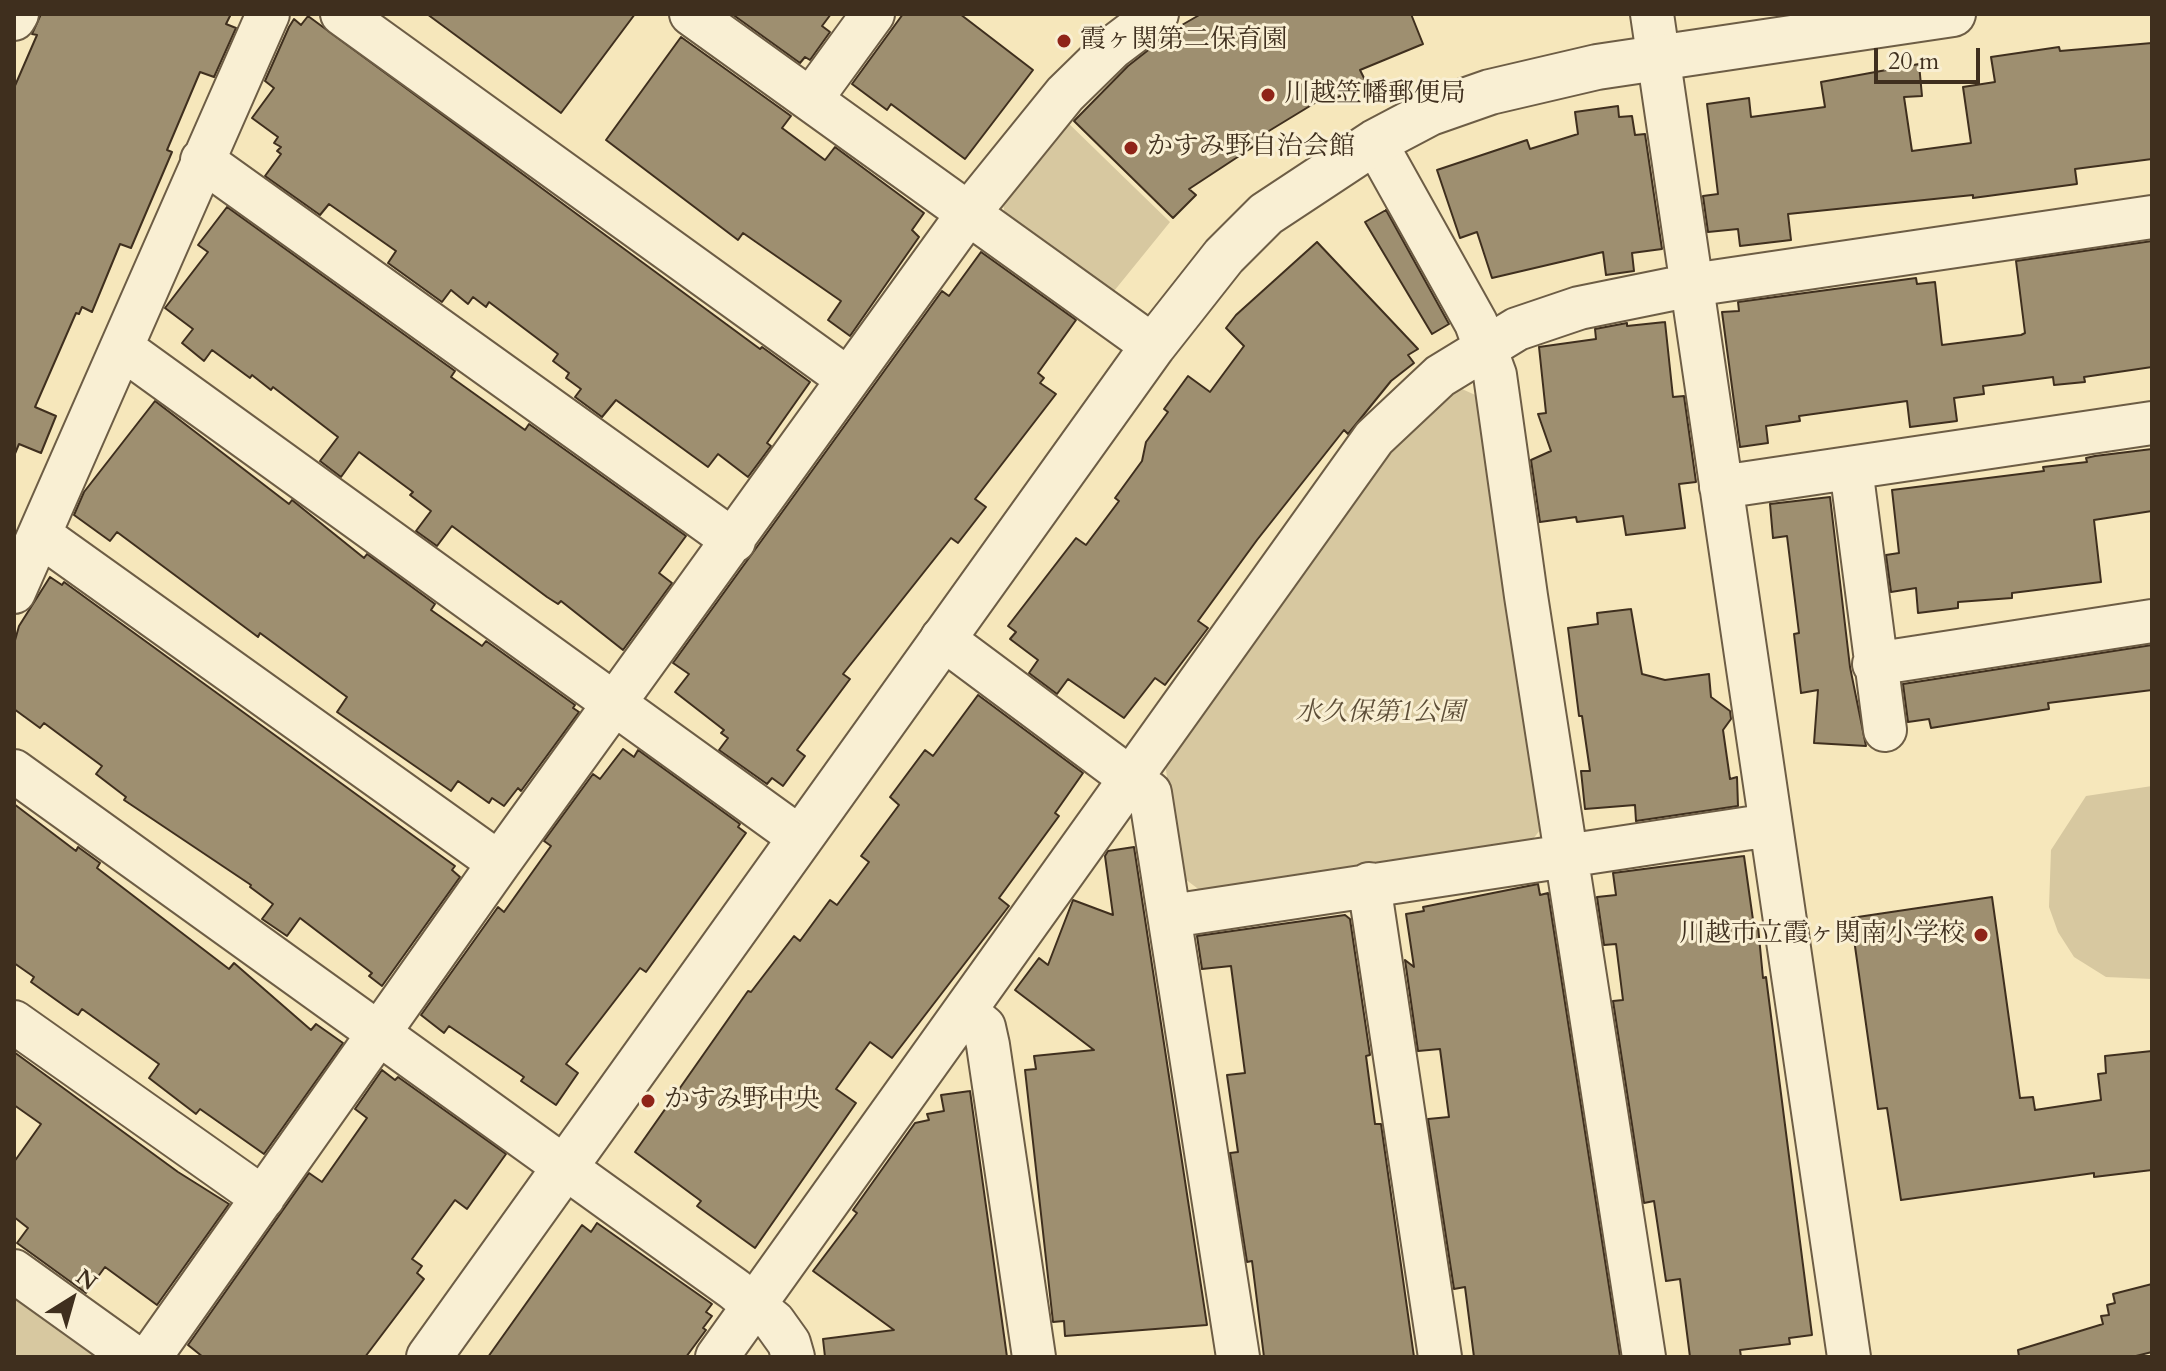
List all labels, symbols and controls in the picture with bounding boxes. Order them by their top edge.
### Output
place label: 霞ヶ関第二保育園 [1080,25,1288,57]
marker: 霞ヶ関第二保育園 [1055,32,1073,50]
scale bar [1878,32,1984,82]
text: 20 m [1888,45,1939,78]
place label: 川越笠幡郵便局 [1284,79,1466,111]
marker: 川越笠幡郵便局 [1259,86,1277,104]
place label: かすみ野自治会館 [1147,132,1355,164]
marker: かすみ野自治会館 [1122,139,1140,157]
park label: 水久保第1公園 [1295,698,1465,730]
place label: 川越市立霞ヶ関南小学校 [1679,919,1965,951]
marker: 川越市立霞ヶ関南小学校 [1972,926,1990,944]
place label: かすみ野中央 [664,1085,820,1117]
marker: かすみ野中央 [639,1092,657,1110]
north arrow [32,1259,112,1339]
text: N [70,1262,103,1298]

